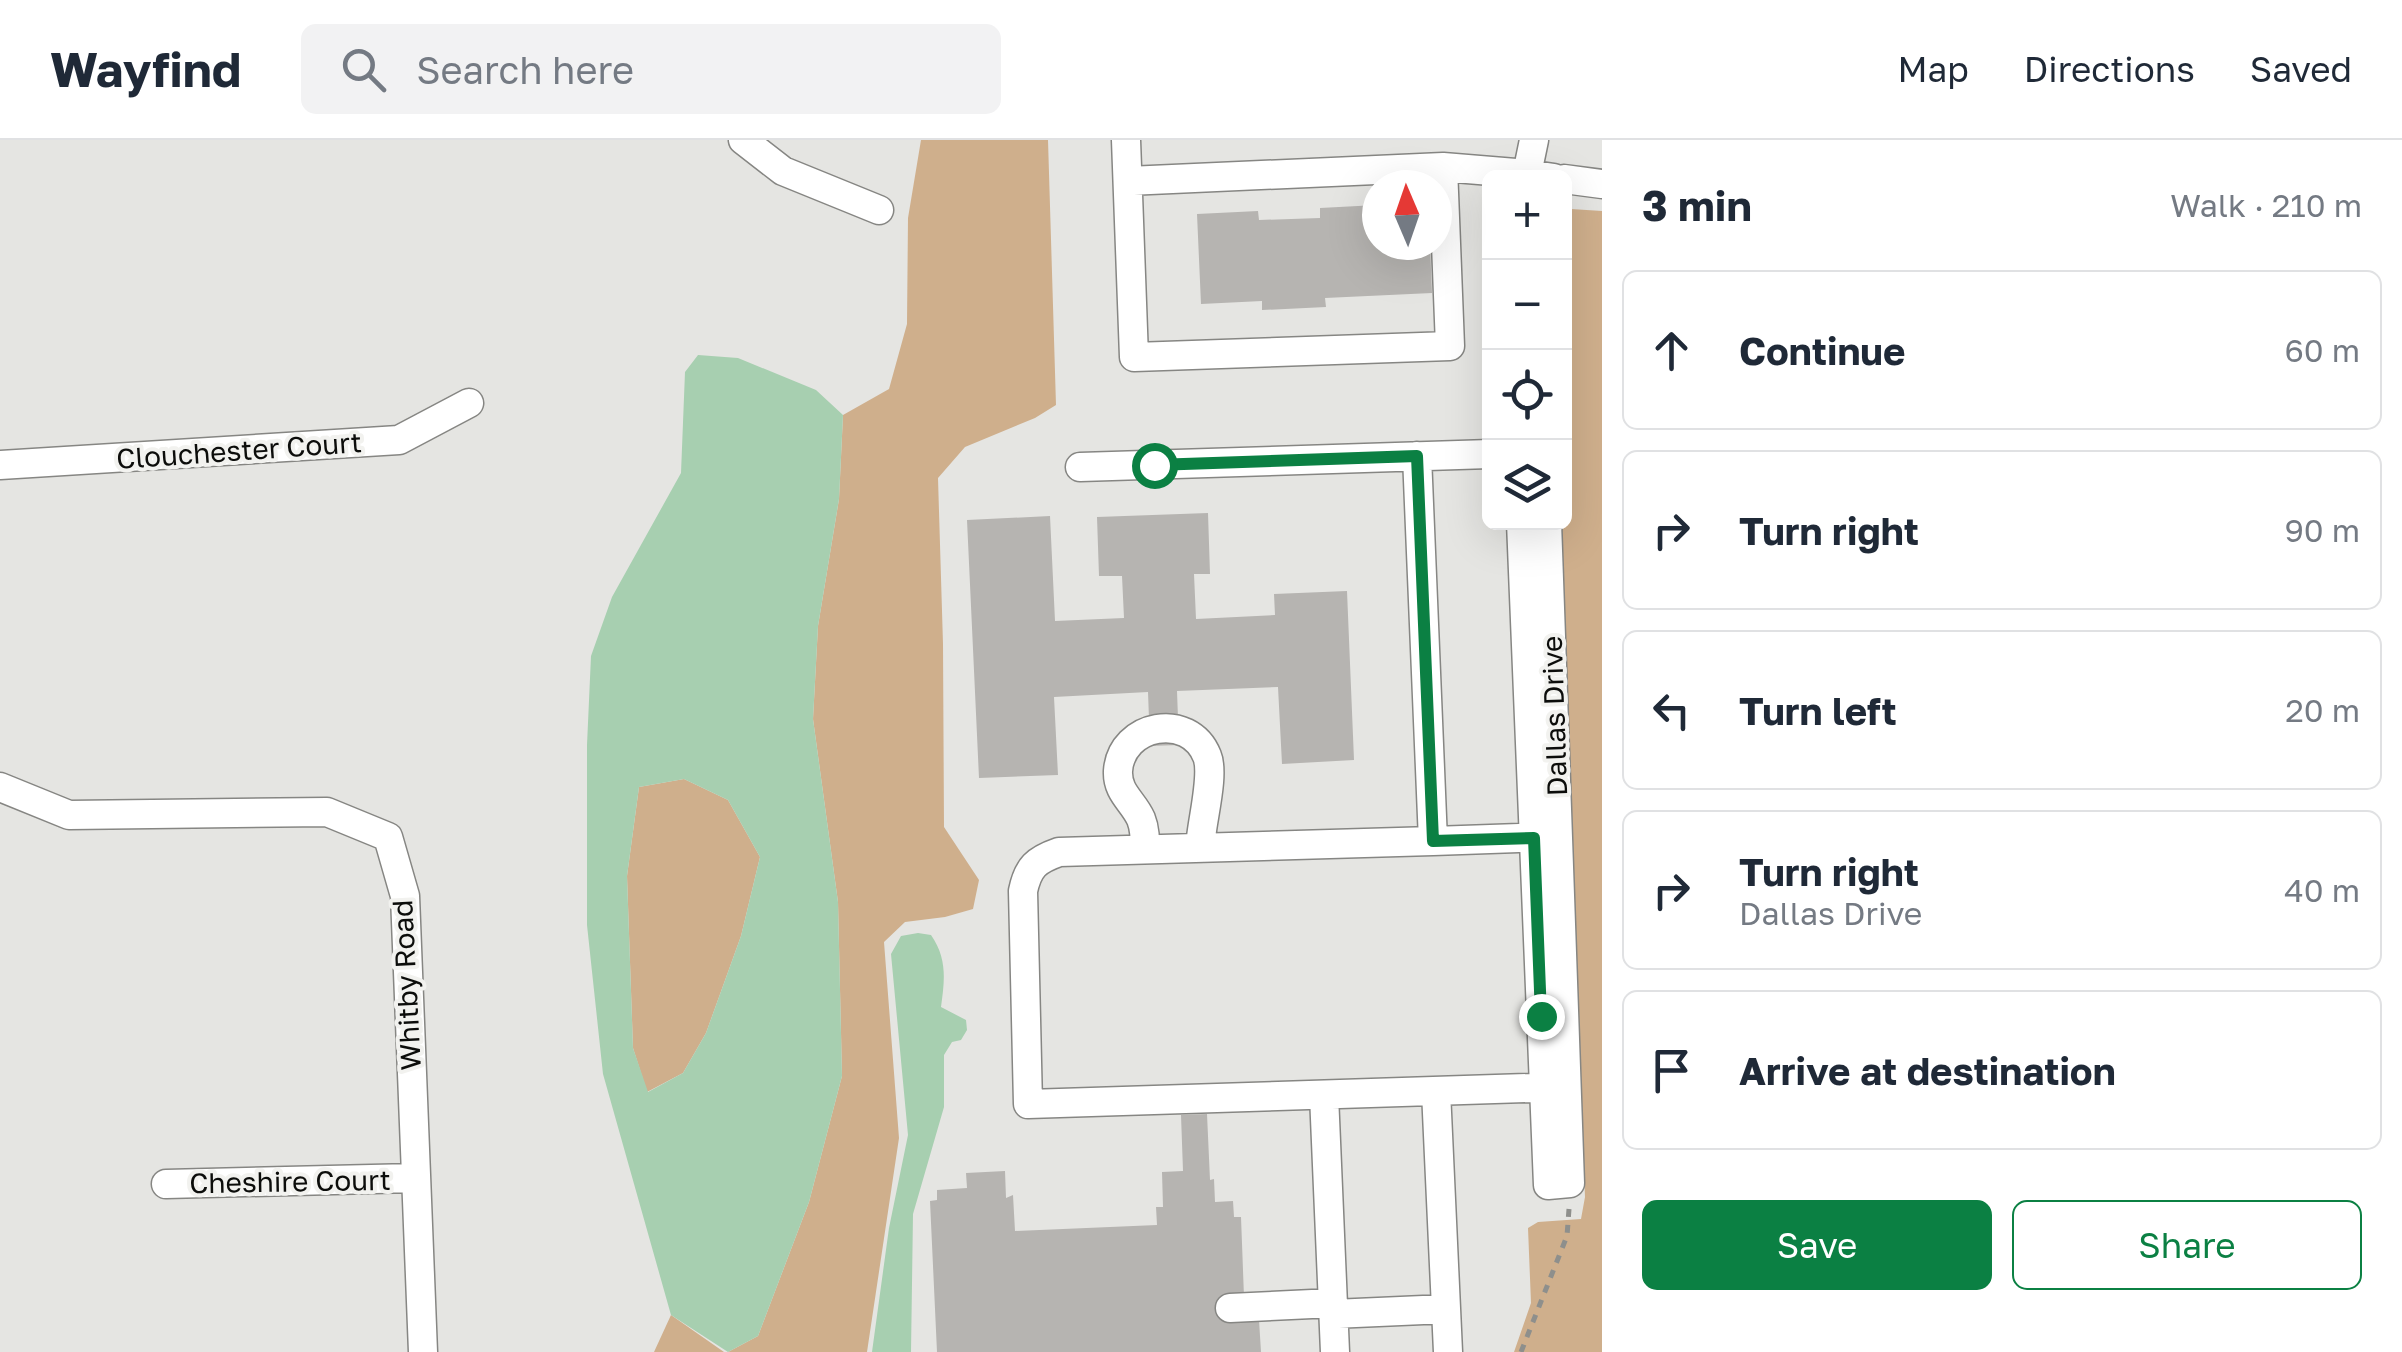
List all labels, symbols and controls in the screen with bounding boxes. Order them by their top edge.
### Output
search box [301,24,1001,114]
text: Wayfind [50,40,241,98]
icon: search [336,42,391,97]
text: Search here [416,47,634,92]
text: Map [1897,48,1969,90]
text: Directions [2024,48,2195,90]
text: Saved [2250,48,2352,90]
north arrow [1362,170,1452,260]
map controls [1482,170,1572,530]
button: + [1482,170,1572,260]
text: 3 min [1642,180,1752,230]
text: Walk · 210 m [2170,186,2362,224]
button: − [1482,260,1572,350]
icon: ahead [1644,323,1699,378]
text: Continue [1739,328,1905,373]
text: 60 m [2284,331,2360,369]
button: locate [1482,350,1572,440]
street label: Clouchester Court [115,425,363,475]
button: layers [1482,440,1572,530]
route start [1132,443,1178,489]
icon: right [1644,503,1699,558]
text: Turn right [1739,508,1919,553]
text: 90 m [2284,511,2360,549]
street label: Dallas Drive [1535,635,1573,797]
icon: left [1644,683,1699,738]
text: Turn left [1739,688,1897,733]
text: 20 m [2285,691,2360,729]
text: Turn right [1739,849,1919,894]
icon: right [1644,863,1699,918]
text: 40 m [2284,871,2360,909]
text: Dallas Drive [1739,894,1922,932]
street label: Whitby Road [385,899,427,1071]
route end [1519,994,1565,1040]
icon: arrive [1644,1043,1699,1098]
text: Arrive at destination [1739,1048,2116,1093]
street label: Cheshire Court [189,1163,391,1199]
button: Save [1642,1200,1992,1290]
button: Share [2012,1200,2362,1290]

